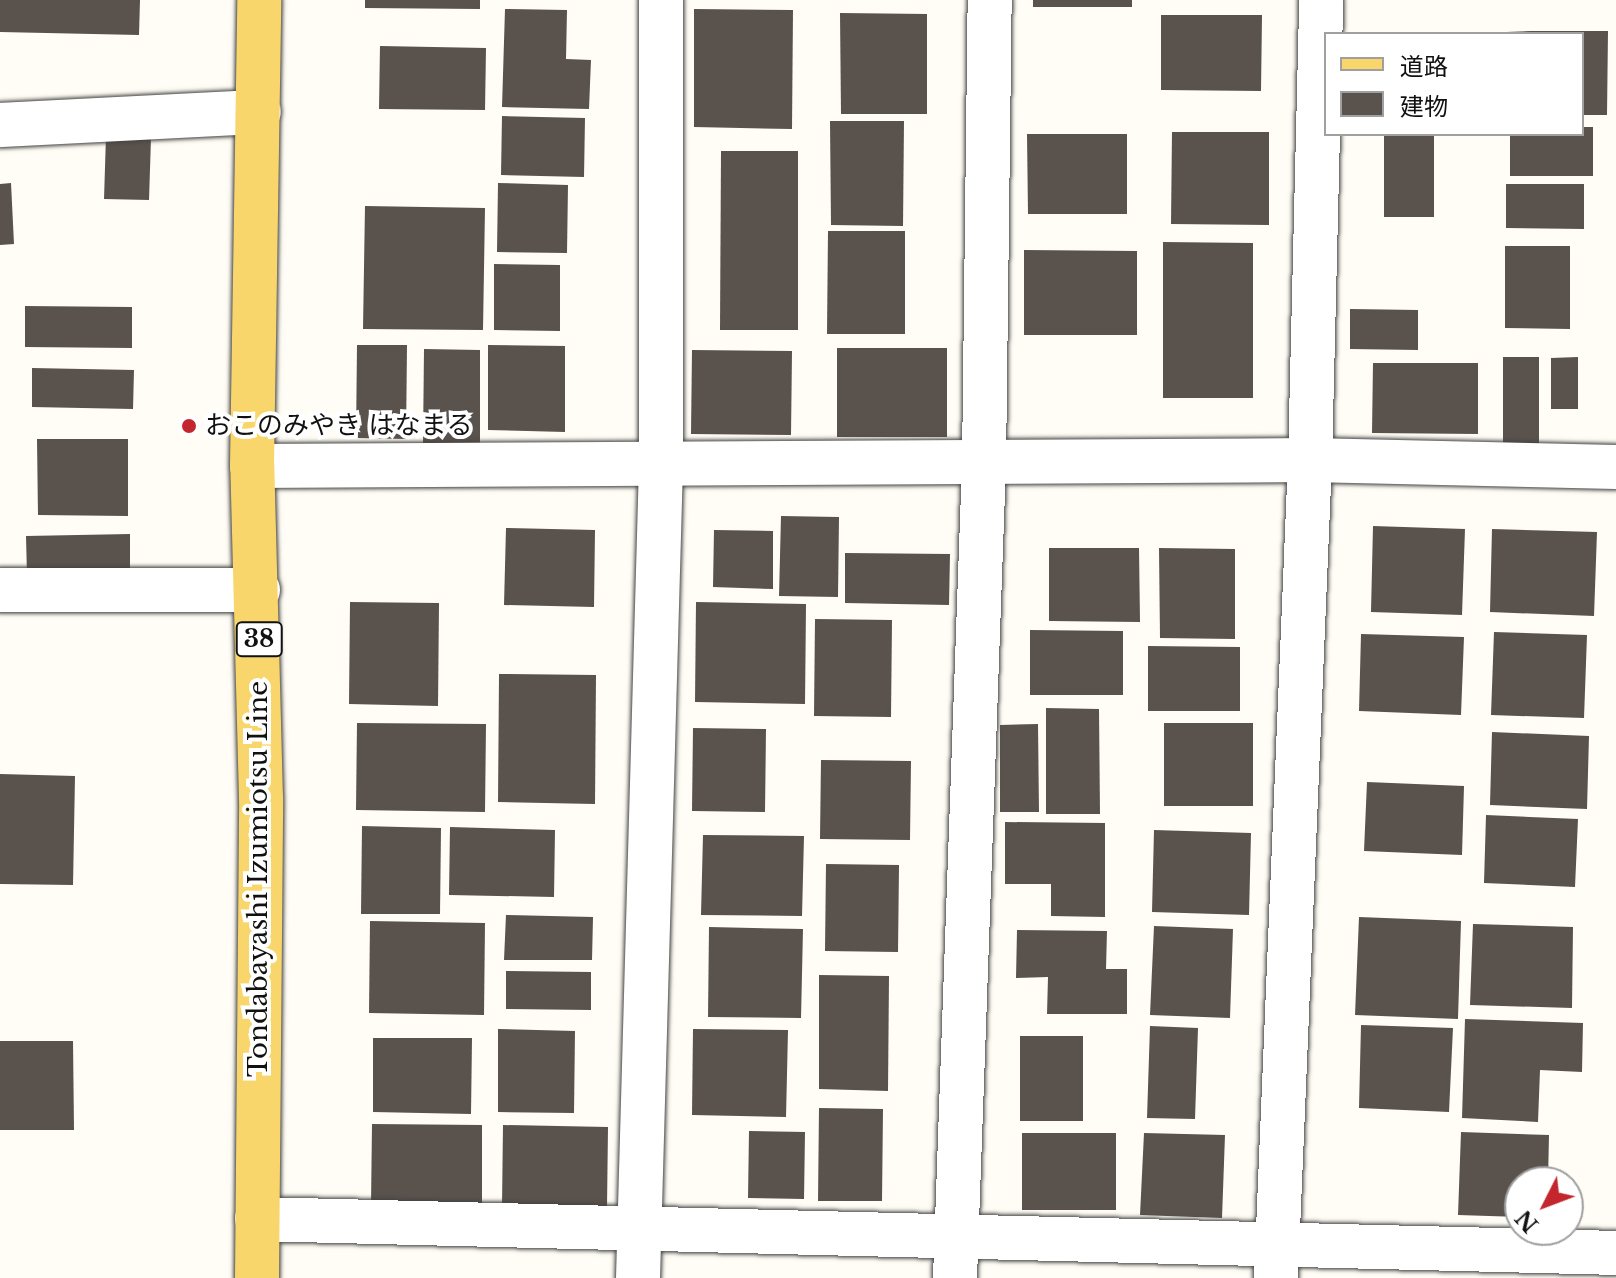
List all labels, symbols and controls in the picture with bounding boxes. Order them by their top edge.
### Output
legend [1324,32,1584,136]
text: 道路 [1400,52,1448,81]
text: 建物 [1400,92,1448,121]
place label: おこのみやき はなまる [205,410,472,442]
marker: おこのみやき はなまる [180,417,198,435]
road number: 38 [235,619,283,659]
street label: Tondabayashi Izumiotsu Line [243,681,275,1077]
north arrow [1504,1166,1584,1246]
text: N [1510,1204,1544,1238]

